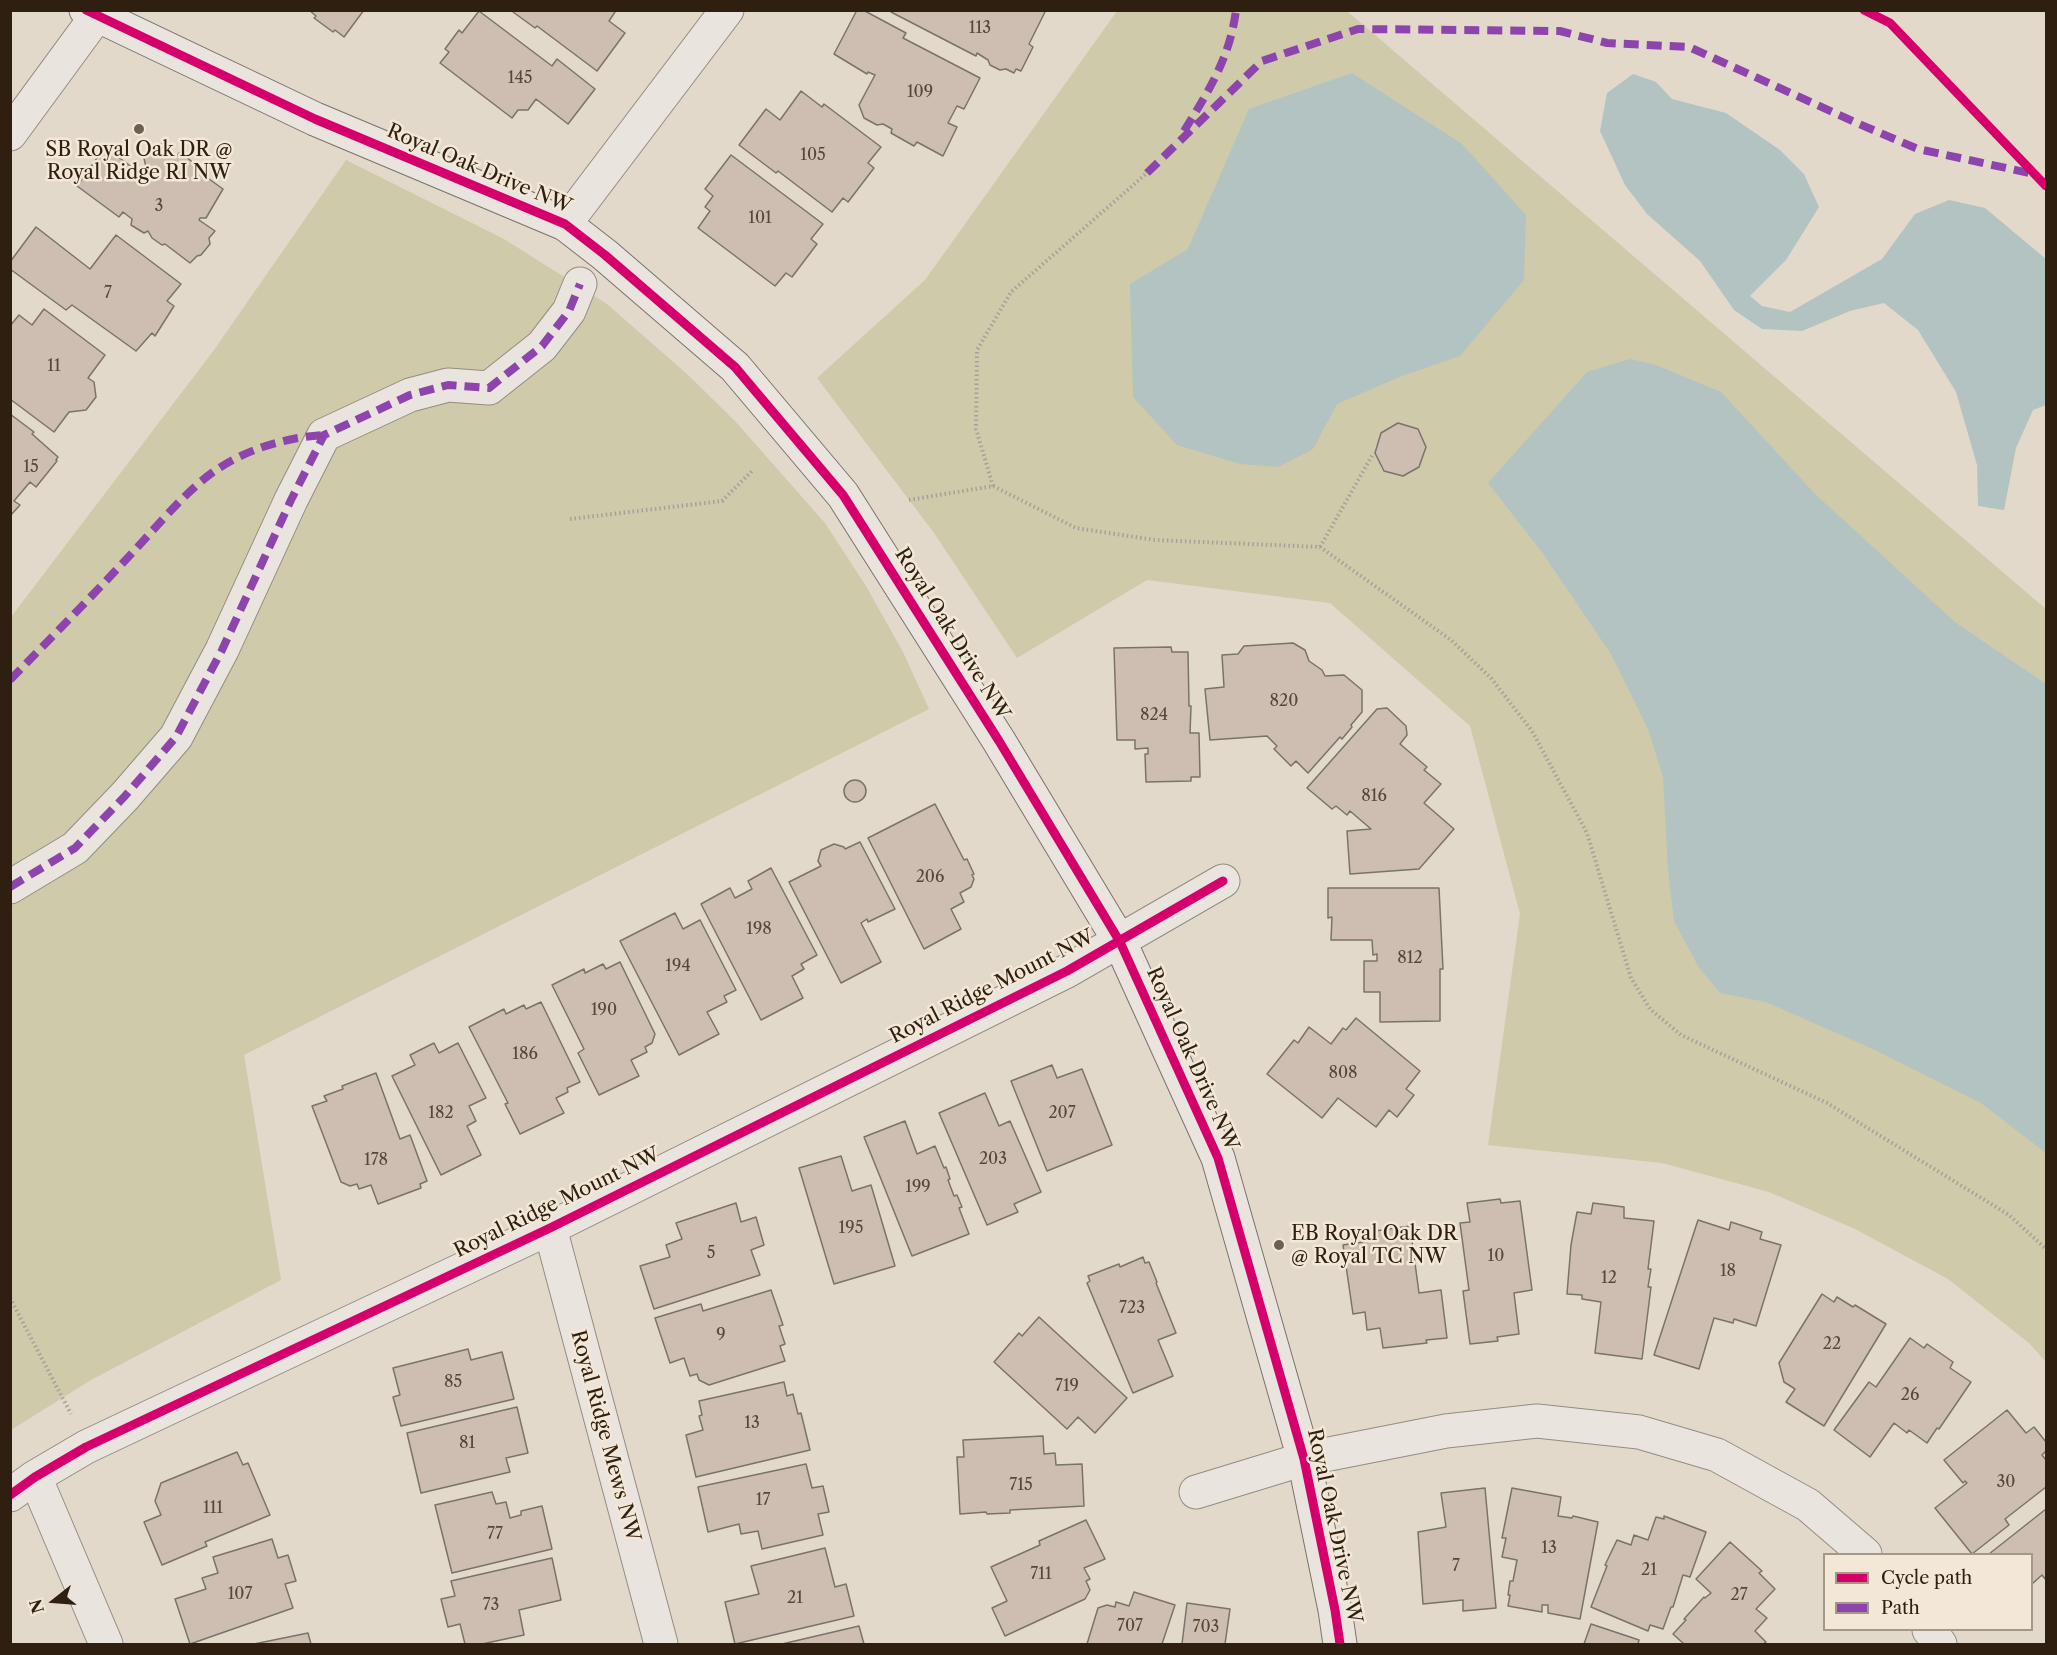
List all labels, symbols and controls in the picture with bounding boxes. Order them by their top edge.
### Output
house number: 113 [969,18,991,38]
house number: 145 [508,68,532,88]
house number: 109 [907,82,933,102]
street label: Royal Oak Drive NW [383,119,575,219]
marker: SB Royal Oak DR @ Royal Ridge RI NW [132,122,146,136]
place label: SB Royal Oak DR @ Royal Ridge RI NW [45,138,233,185]
house number: 105 [800,145,826,165]
house number: 3 [155,196,163,216]
house number: 101 [748,208,772,228]
house number: 7 [104,283,112,303]
house number: 11 [47,356,61,376]
house number: 15 [23,457,39,477]
street label: Royal Oak Drive NW [889,544,1015,724]
house number: 820 [1270,691,1298,711]
house number: 824 [1140,705,1168,725]
house number: 816 [1361,786,1387,806]
house number: 206 [916,867,944,887]
house number: 198 [746,919,772,939]
street label: Royal Ridge Mount NW [886,925,1098,1049]
house number: 812 [1397,948,1423,968]
house number: 194 [665,956,691,976]
street label: Royal Oak Drive NW [1141,964,1243,1154]
house number: 190 [591,1000,617,1020]
house number: 186 [512,1044,538,1064]
house number: 808 [1328,1063,1358,1083]
house number: 182 [428,1103,454,1123]
house number: 207 [1048,1103,1076,1123]
street label: Royal Ridge Mount NW [450,1143,664,1263]
house number: 203 [979,1149,1007,1169]
house number: 178 [364,1150,388,1170]
house number: 199 [905,1177,931,1197]
house number: 195 [839,1218,863,1238]
place label: EB Royal Oak DR @ Royal TC NW [1291,1222,1457,1269]
marker: EB Royal Oak DR @ Royal TC NW [1272,1238,1286,1252]
house number: 5 [707,1243,715,1263]
house number: 10 [1488,1246,1504,1266]
house number: 18 [1720,1261,1736,1281]
house number: 12 [1601,1268,1617,1288]
house number: 723 [1119,1298,1145,1318]
house number: 9 [716,1325,726,1345]
street label: Royal Ridge Mews NW [565,1328,645,1544]
house number: 22 [1823,1334,1841,1354]
house number: 85 [444,1372,462,1392]
house number: 719 [1055,1376,1079,1396]
house number: 26 [1901,1385,1919,1405]
house number: 13 [744,1413,760,1433]
street label: Royal Oak Drive NW [1302,1427,1366,1625]
house number: 81 [459,1433,475,1453]
house number: 30 [1997,1472,2015,1492]
house number: 715 [1009,1475,1033,1495]
house number: 17 [756,1490,770,1510]
house number: 111 [203,1498,223,1518]
house number: 77 [487,1524,503,1544]
house number: 13 [1541,1538,1557,1558]
legend [1823,1553,2033,1631]
house number: 7 [1452,1556,1460,1576]
house number: 21 [1641,1560,1657,1580]
house number: 711 [1030,1564,1052,1584]
text: Cycle path [1881,1567,1972,1589]
north arrow [24,1571,84,1631]
house number: 107 [228,1584,252,1604]
house number: 27 [1730,1585,1748,1605]
house number: 21 [787,1588,803,1608]
house number: 73 [483,1595,499,1615]
text: N [25,1597,48,1616]
text: Path [1881,1597,1920,1619]
house number: 707 [1117,1616,1143,1636]
house number: 703 [1193,1617,1219,1637]

